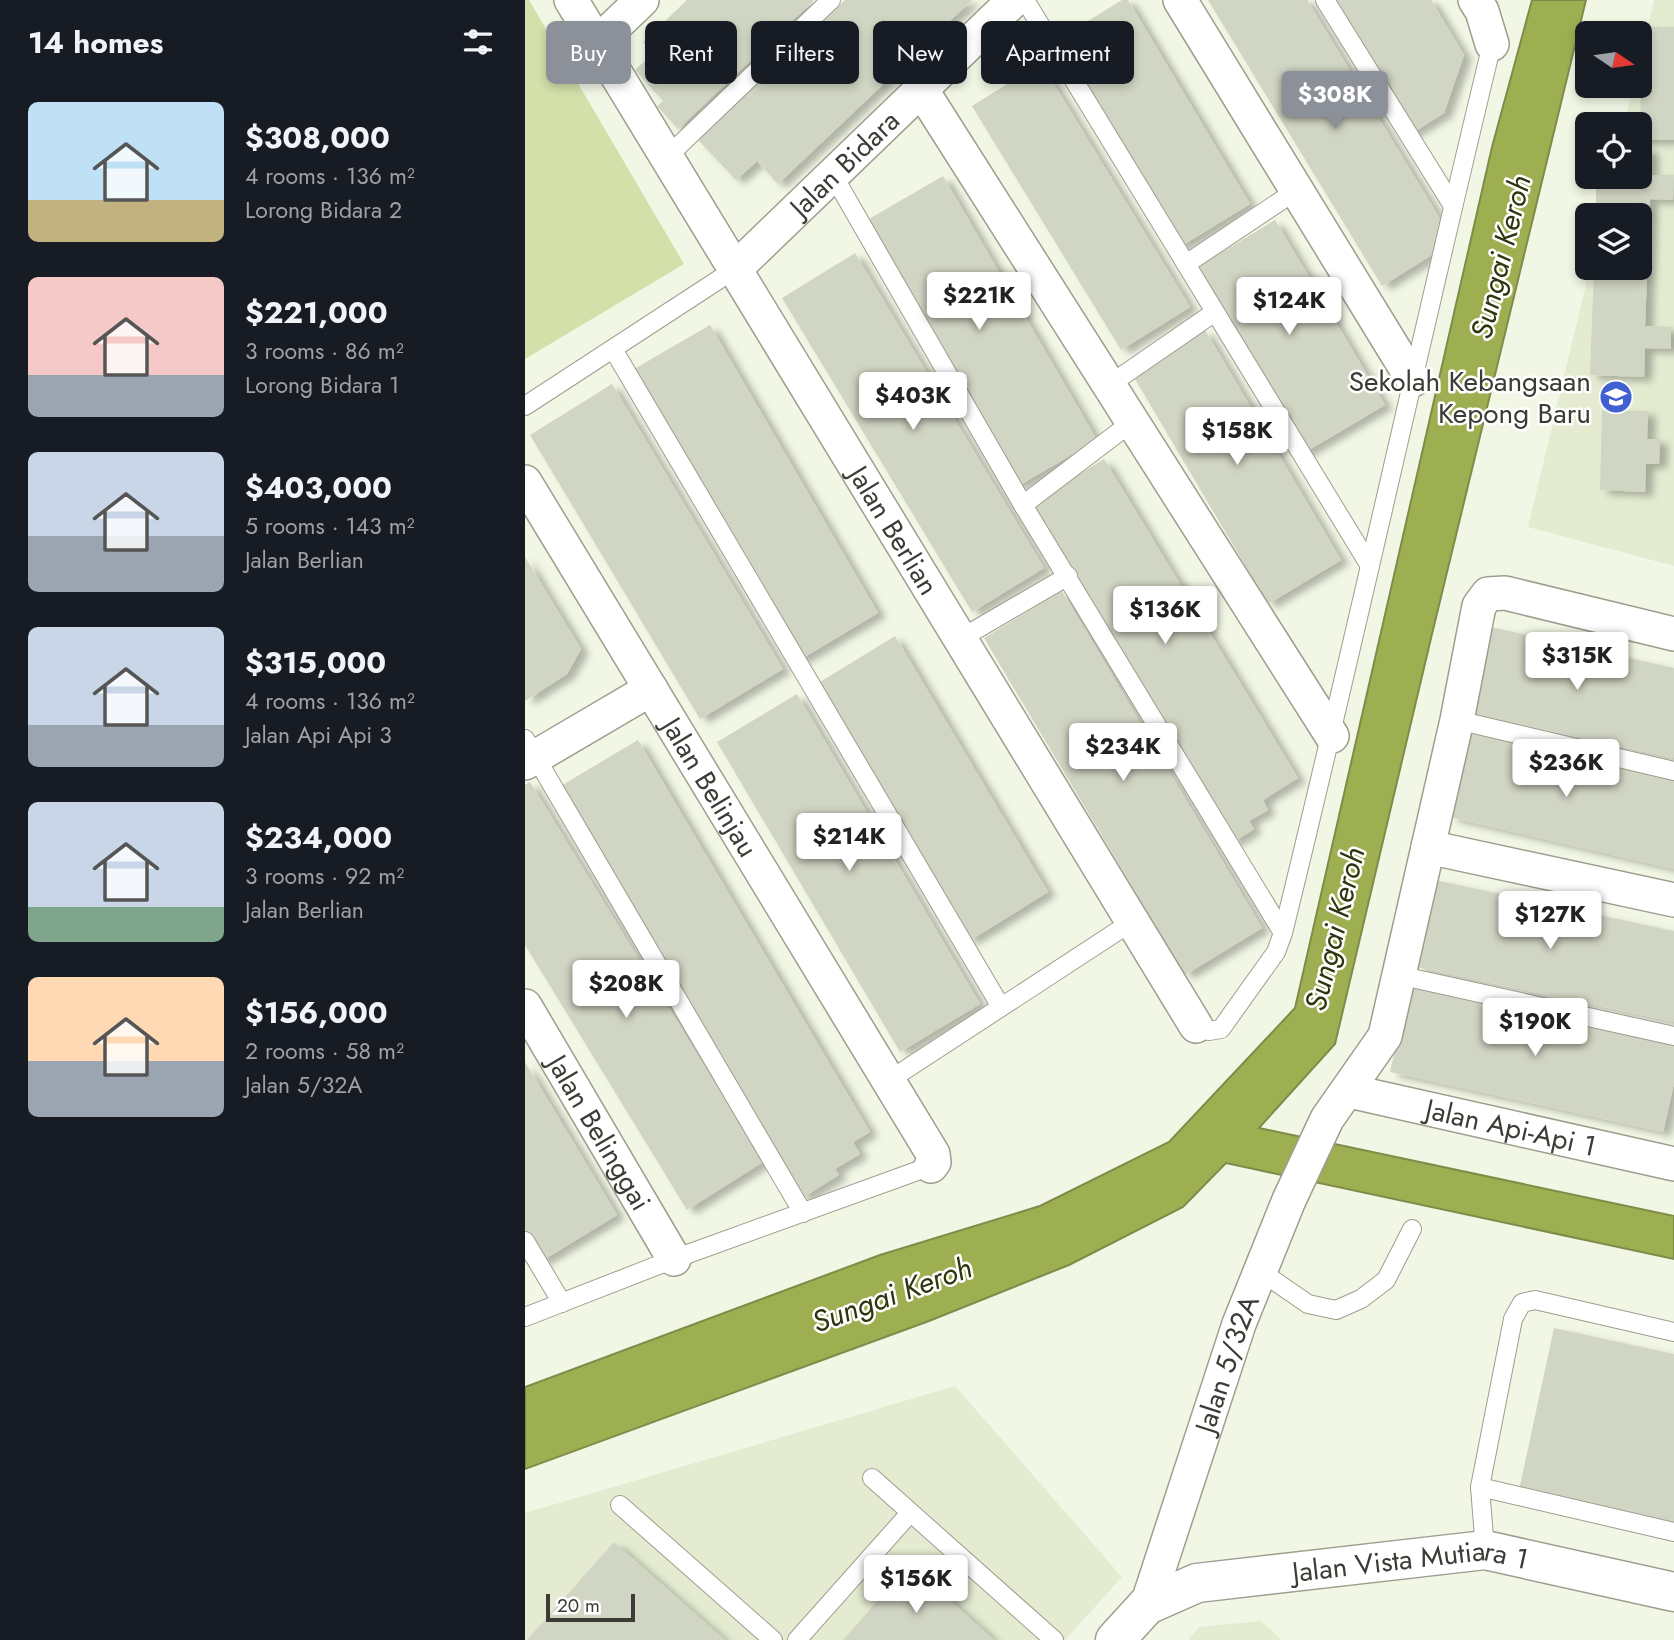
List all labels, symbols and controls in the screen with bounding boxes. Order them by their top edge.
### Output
text: 14 homes [28,21,163,64]
chip: Buy [546,21,631,84]
chip: Rent [645,21,737,84]
chip: Filters [751,21,859,84]
chip: New [873,21,967,84]
chip: Apartment [981,21,1134,84]
north arrow [1575,21,1652,98]
map controls [1575,21,1652,280]
icon: filters [459,23,497,61]
pin: $308K [1286,72,1384,131]
text: $308K [1298,77,1372,111]
street label: Jalan Bidara [778,101,909,230]
button: locate [1575,112,1652,189]
text: $308,000 [245,116,390,159]
icon: home [84,130,168,214]
text: 4 rooms · 136 m² [245,159,415,193]
water label: Sungai Keroh [1459,170,1542,343]
text: Lorong Bidara 2 [245,193,402,227]
button: layers [1575,203,1652,280]
pin: $221K [930,272,1028,332]
text: $221K [943,278,1015,312]
pin: $124K [1240,278,1338,337]
text: $124K [1252,283,1326,317]
text: $221,000 [245,291,388,334]
icon: home [84,305,168,389]
text: 3 rooms · 86 m² [245,334,404,368]
place label: Sekolah Kebangsaan Kepong Baru [1349,361,1591,434]
text: Lorong Bidara 1 [245,368,399,402]
pin: $403K [864,372,962,432]
text: $403K [875,378,951,412]
school or university icon: Sekolah Kebangsaan Kepong Baru [1597,378,1635,416]
pin: $158K [1188,407,1286,467]
text: $158K [1201,413,1273,447]
street label: Jalan Berlian [836,455,949,603]
text: $403,000 [245,466,392,509]
icon: home [84,480,168,564]
text: 5 rooms · 143 m² [245,509,415,543]
text: Jalan Berlian [245,543,364,577]
pin: $136K [1116,586,1214,646]
text: $136K [1129,592,1201,626]
pin: $315K [1528,632,1626,692]
text: $315K [1541,638,1613,672]
text: $315,000 [245,641,386,684]
icon: home [84,655,168,739]
text: 4 rooms · 136 m² [245,684,415,718]
street label: Jalan Belinjau [650,706,768,865]
text: Jalan Api Api 3 [245,718,392,752]
pin: $234K [1074,724,1172,783]
text: $234K [1085,729,1161,763]
pin: $236K [1517,740,1615,799]
text: $236K [1528,745,1604,779]
pin: $214K [800,814,898,873]
text: $234,000 [245,816,392,859]
text: $214K [812,819,886,853]
icon: home [84,830,168,914]
water label: Sungai Keroh [1293,842,1376,1015]
text: 3 rooms · 92 m² [245,859,404,893]
pin: $127K [1501,892,1599,951]
text: Jalan Berlian [245,893,364,927]
text: $127K [1514,897,1586,931]
pin: $208K [577,960,675,1020]
text: $208K [588,966,664,1000]
text: $156,000 [245,991,388,1034]
pin: $190K [1486,998,1584,1058]
text: $190K [1499,1004,1571,1038]
icon: home [84,1005,168,1089]
text: 2 rooms · 58 m² [245,1034,404,1068]
street label: Jalan Belinggai [535,1044,661,1218]
text: Jalan 5/32A [245,1068,363,1102]
street label: Jalan Api-Api 1 [1418,1088,1600,1167]
water label: Sungai Keroh [806,1246,978,1343]
street label: Jalan 5/32A [1184,1288,1270,1442]
street label: Jalan Vista Mutiara 1 [1286,1530,1532,1593]
pin: $156K [867,1556,965,1615]
text: $156K [880,1561,952,1595]
scale bar [546,1591,635,1623]
text: 20 m [557,1592,600,1619]

